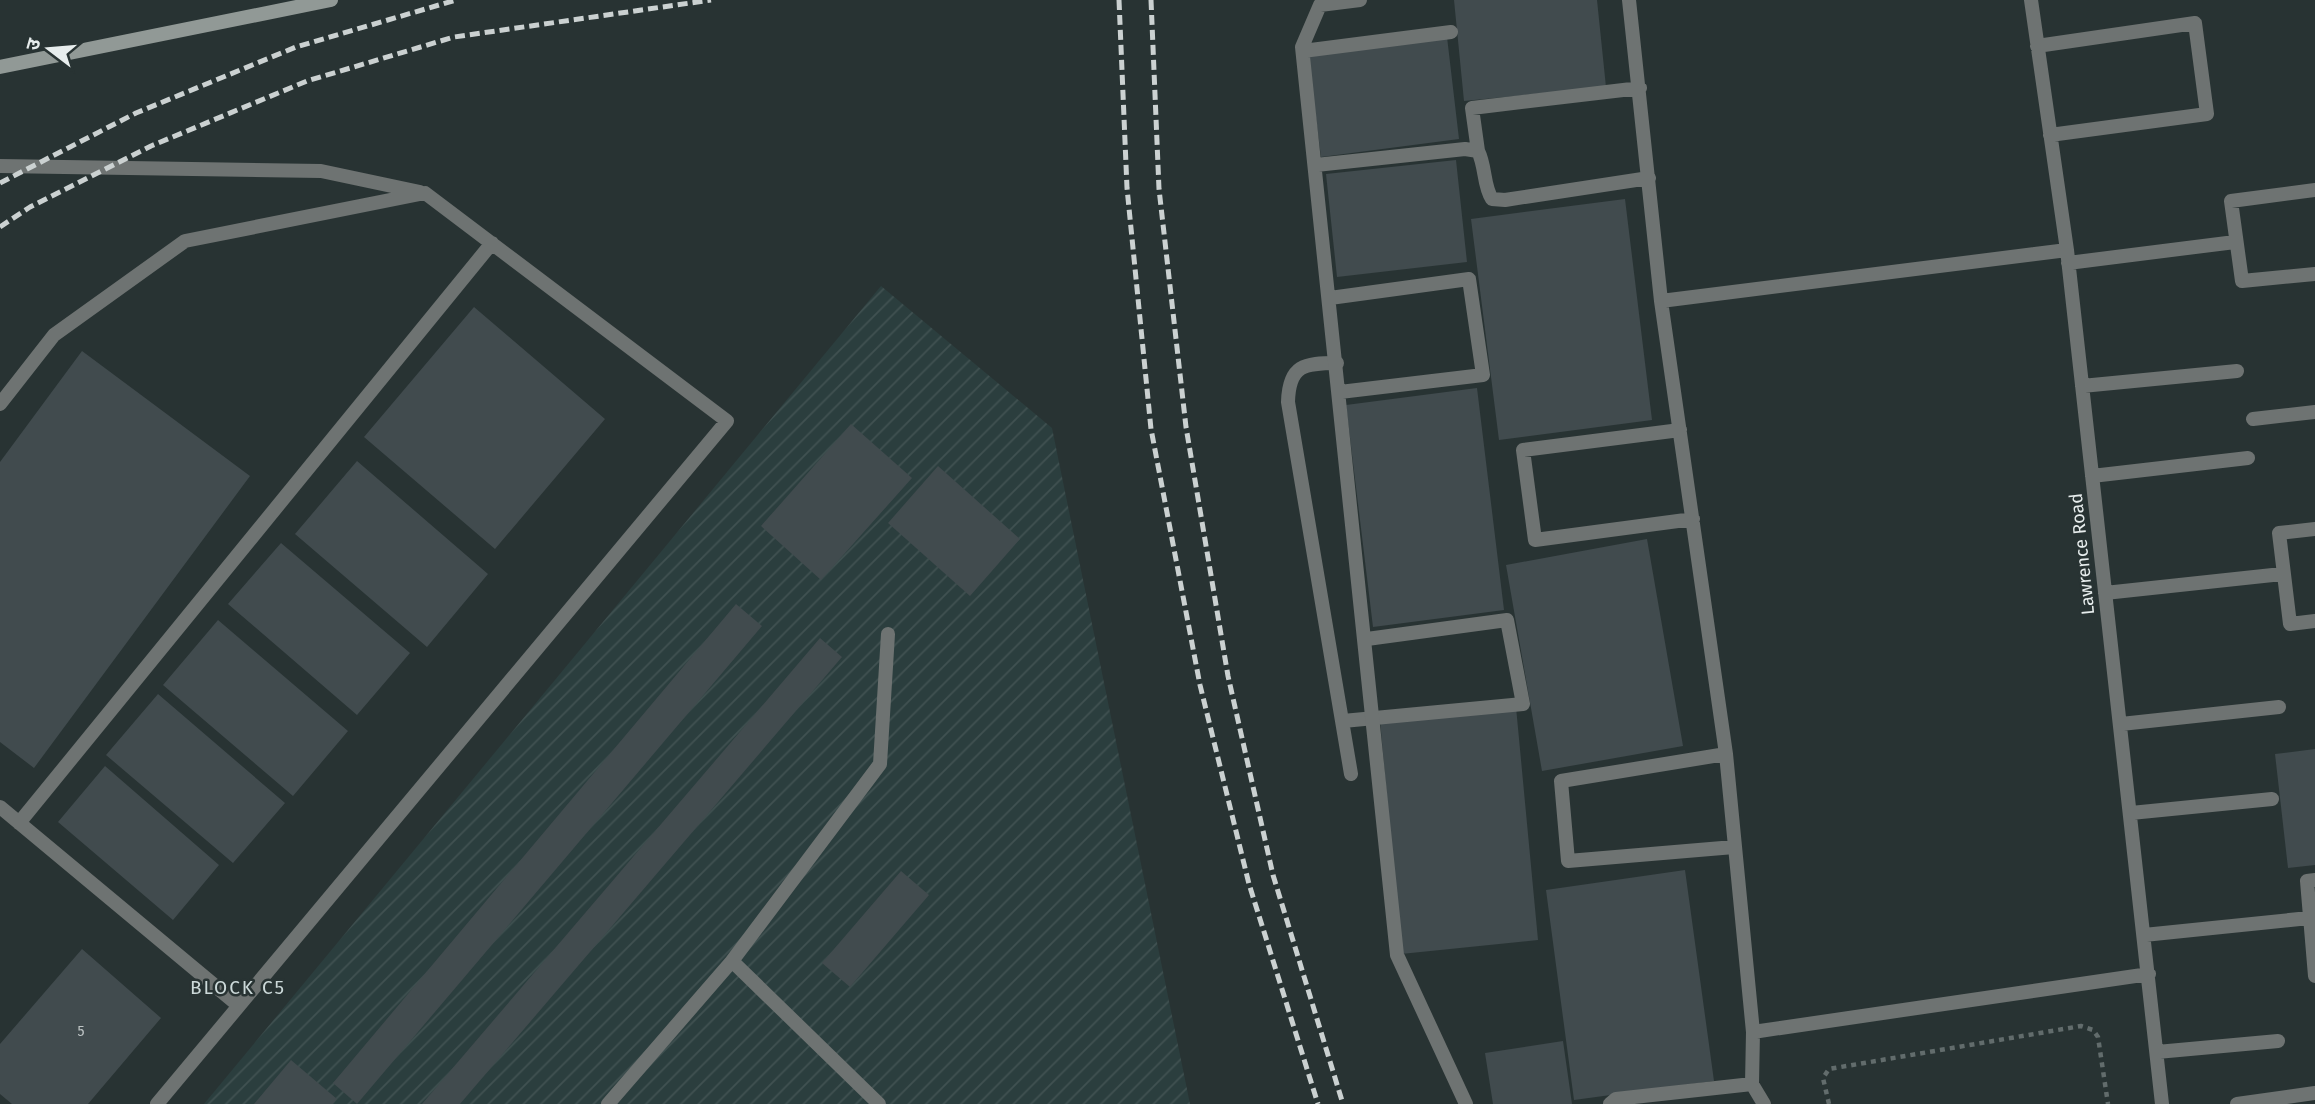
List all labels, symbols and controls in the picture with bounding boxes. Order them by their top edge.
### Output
north arrow [14,14,84,84]
text: उ [21,35,46,53]
street label: Lawrence Road [2065,492,2099,616]
district label: BLOCK C5 [190,976,286,999]
house number: 5 [77,1023,85,1040]

